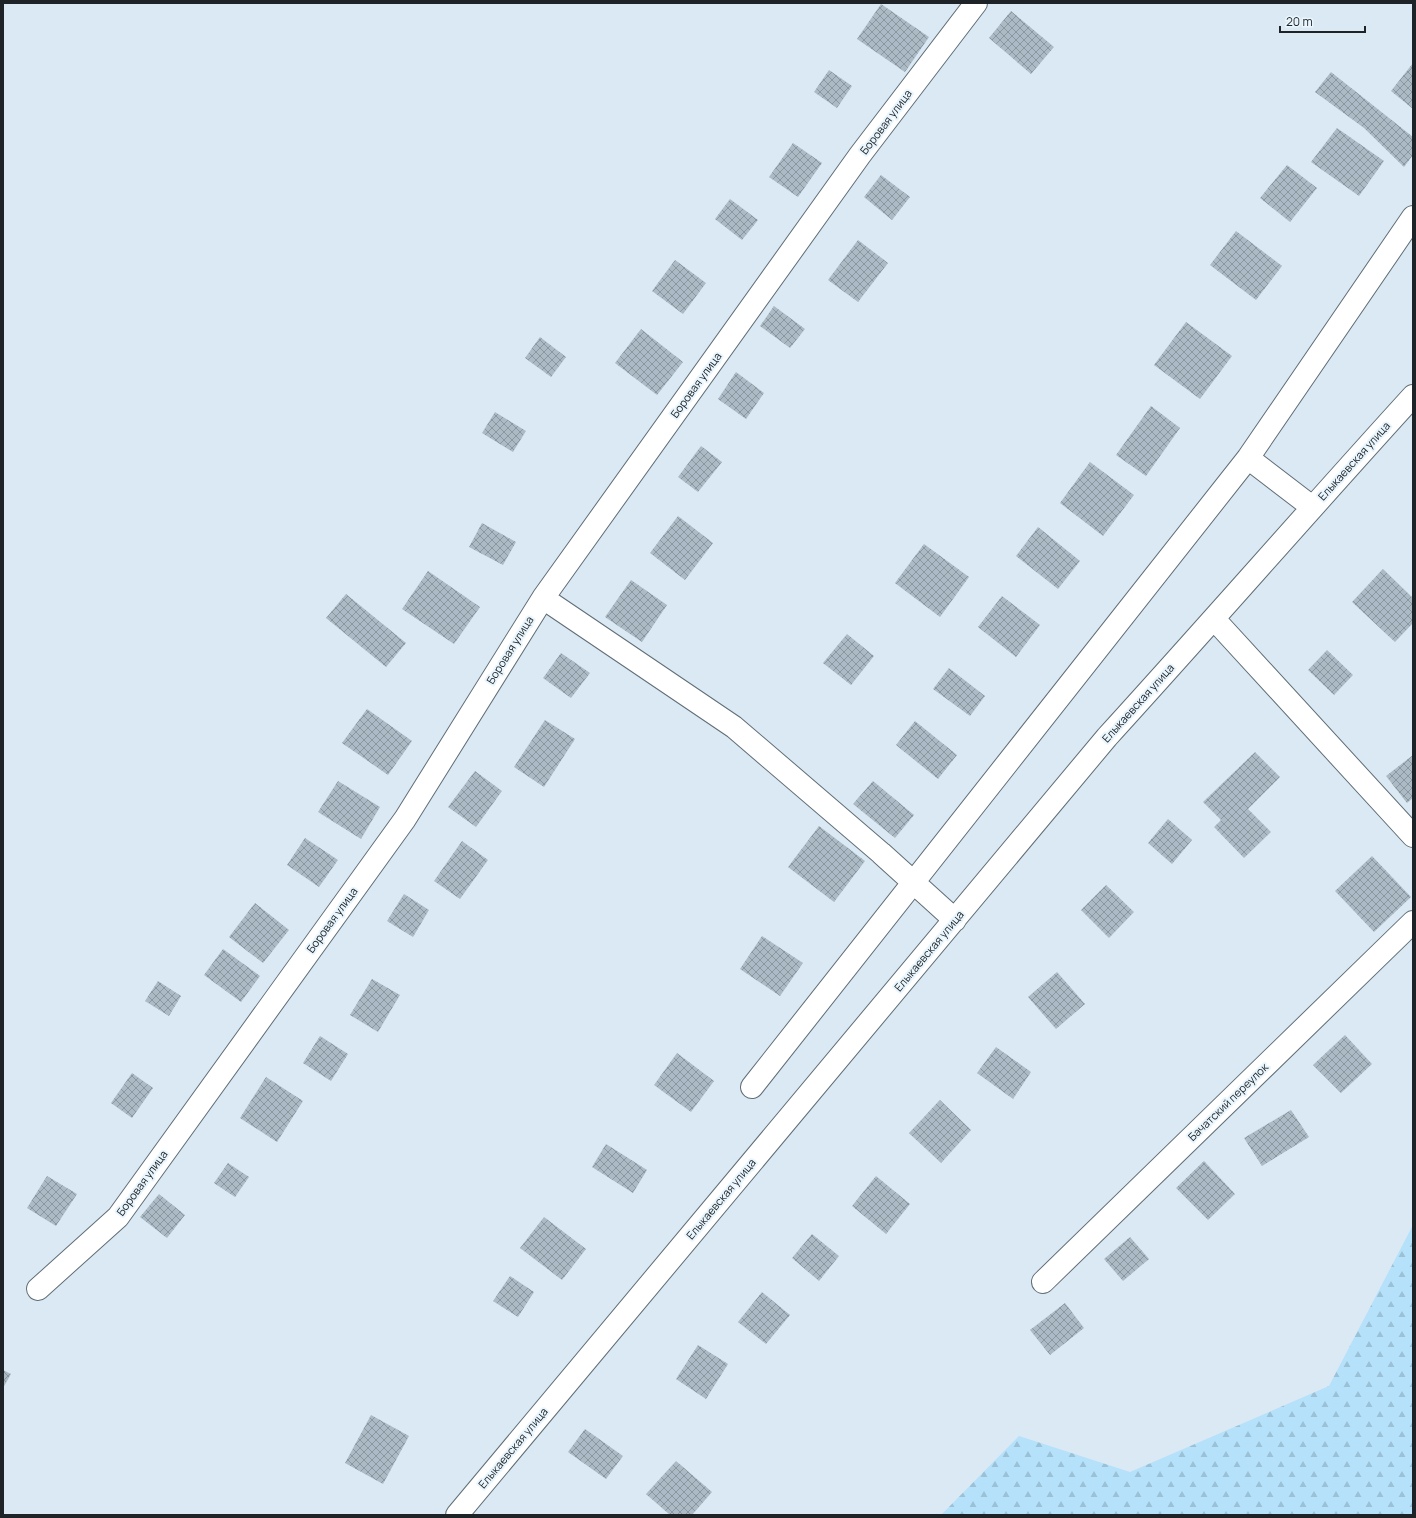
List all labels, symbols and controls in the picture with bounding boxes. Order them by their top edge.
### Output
scale bar [1280,8,1365,34]
text: 20 m [1286,13,1313,30]
street label: Боровая улица [856,86,915,157]
street label: Боровая улица [667,349,724,420]
street label: Елыкаевская улица [1314,418,1393,503]
street label: Боровая улица [483,613,536,687]
street label: Елыкаевская улица [1098,660,1177,745]
street label: Боровая улица [303,884,360,955]
street label: Елыкаевская улица [890,907,967,994]
street label: Бачатский переулок [1184,1059,1271,1144]
street label: Боровая улица [113,1147,170,1218]
street label: Елыкаевская улица [682,1155,759,1242]
street label: Елыкаевская улица [474,1404,551,1491]

